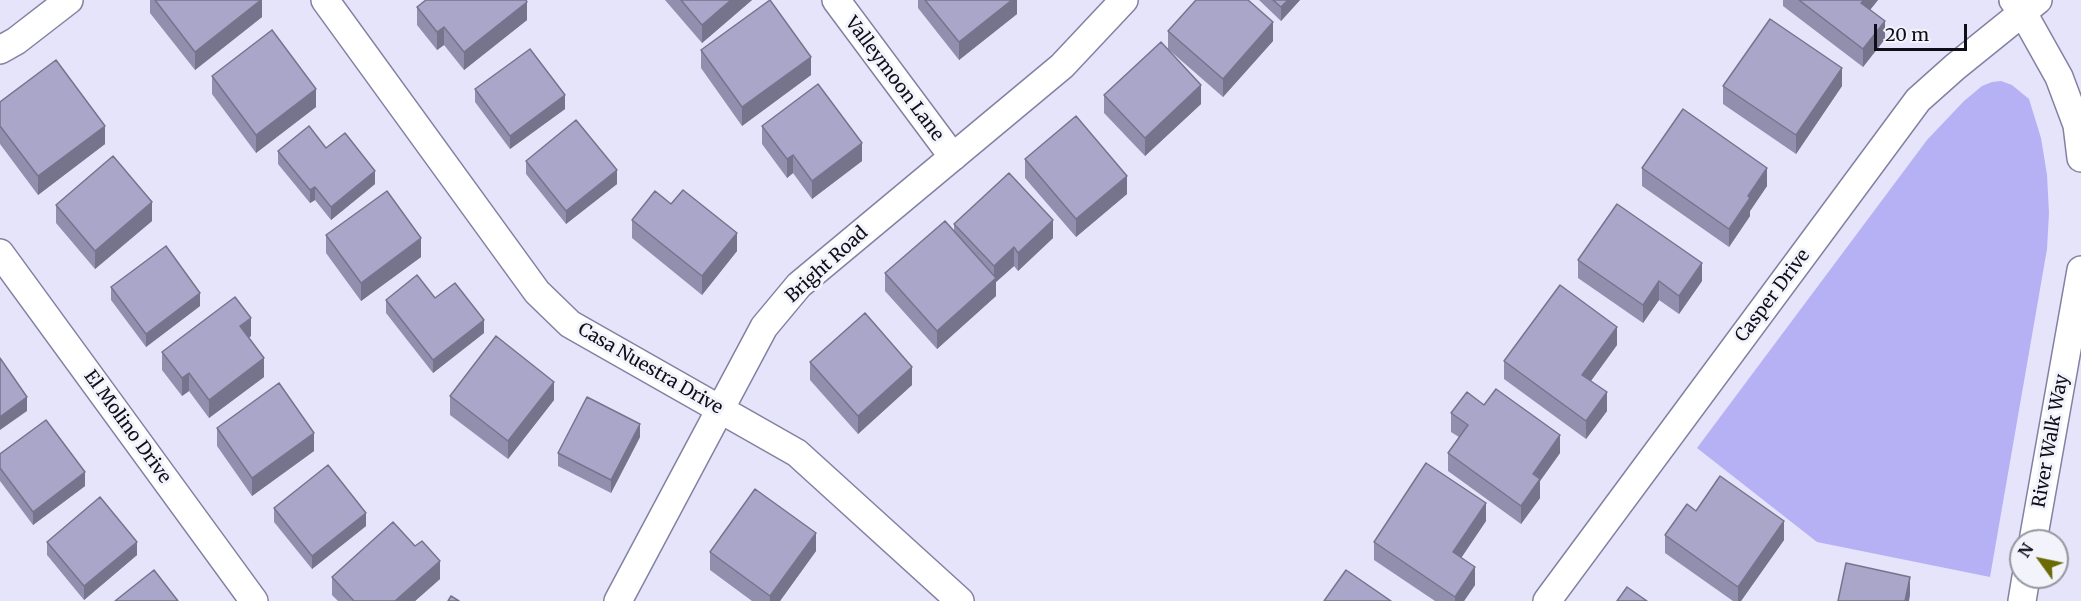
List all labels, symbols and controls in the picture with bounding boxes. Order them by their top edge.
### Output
scale bar [1877,12,1970,50]
street label: Valleymoon Lane [840,13,948,145]
text: 20 m [1885,23,1929,46]
street label: Bright Road [782,223,872,307]
street label: Casper Drive [1731,245,1815,347]
street label: Casa Nuestra Drive [574,319,726,419]
street label: El Molino Drive [79,366,175,488]
street label: River Walk Way [2029,373,2073,509]
north arrow [2009,529,2069,589]
text: N [2014,540,2037,561]

